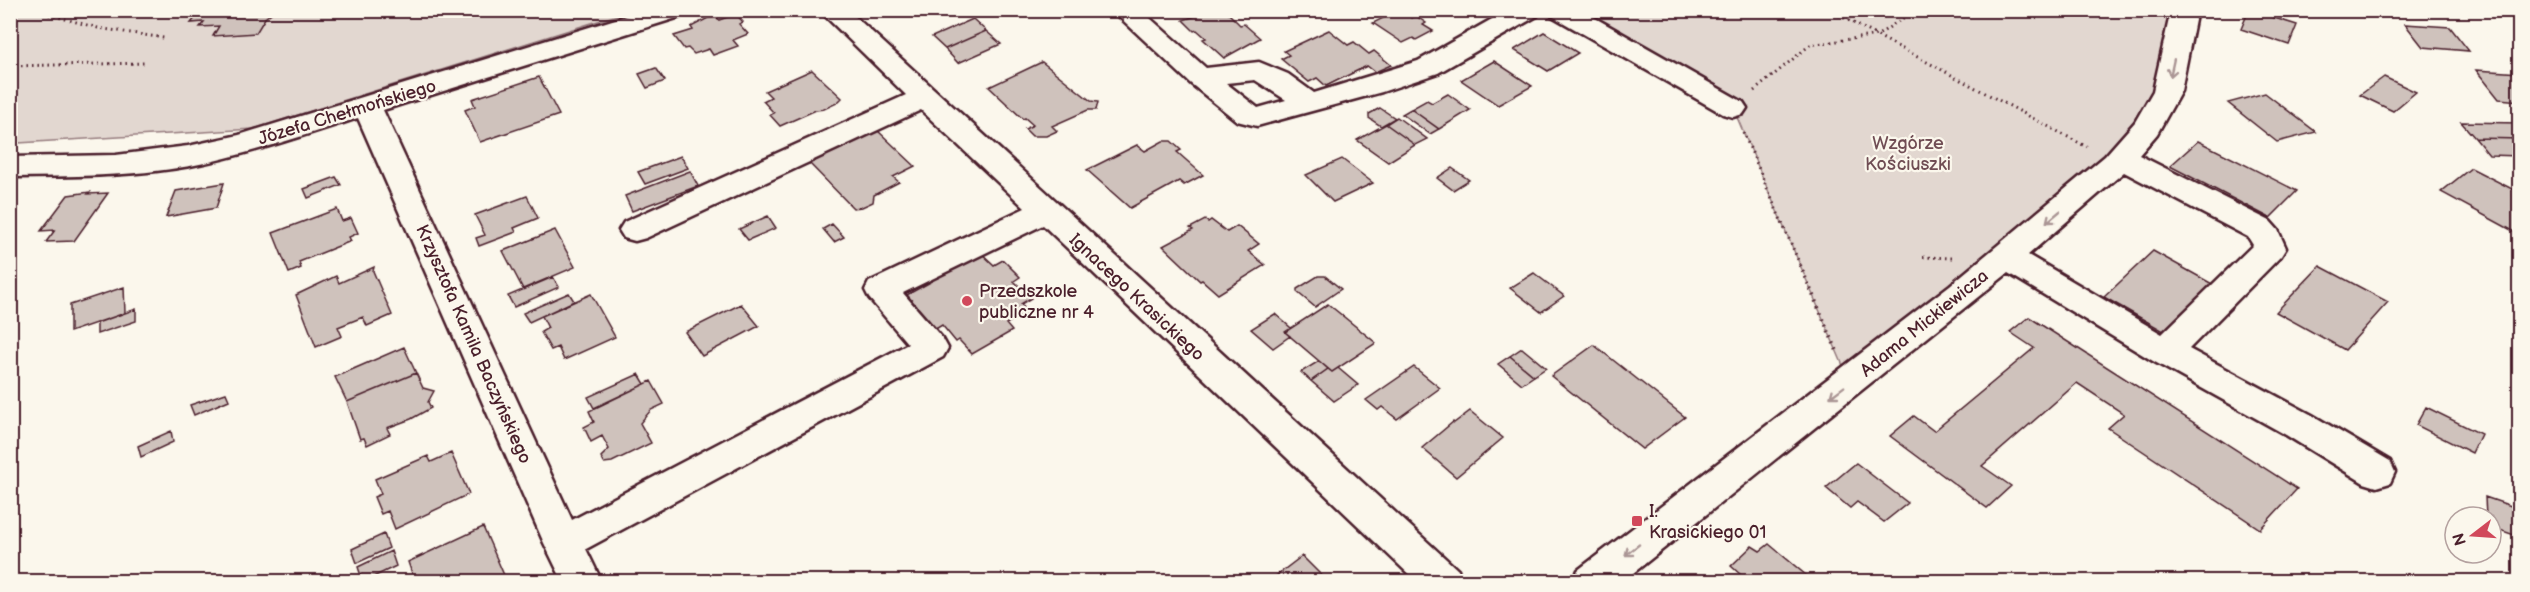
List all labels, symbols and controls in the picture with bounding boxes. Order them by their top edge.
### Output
one-way arrow [2166,58,2178,77]
street label: Józefa Chełmońskiego [256,75,439,150]
park label: Wzgórze Kościuszki [1865,133,1951,175]
one-way arrow [2045,210,2061,223]
street label: Krzysztofa Kamila Baczyńskiego [411,222,536,467]
street label: Ignacego Krasickiego [1065,229,1209,365]
street label: Adama Mickiewicza [1856,265,1993,381]
place label: Przedszkole publiczne nr 4 [979,281,1094,323]
marker: Przedszkole publiczne nr 4 [960,294,974,308]
one-way arrow [1829,386,1845,399]
place label: I. Krasickiego 01 [1649,501,1766,543]
north arrow [2443,505,2503,565]
marker: I. Krasickiego 01 [1630,514,1644,528]
text: N [2449,530,2471,547]
one-way arrow [1625,543,1641,556]

